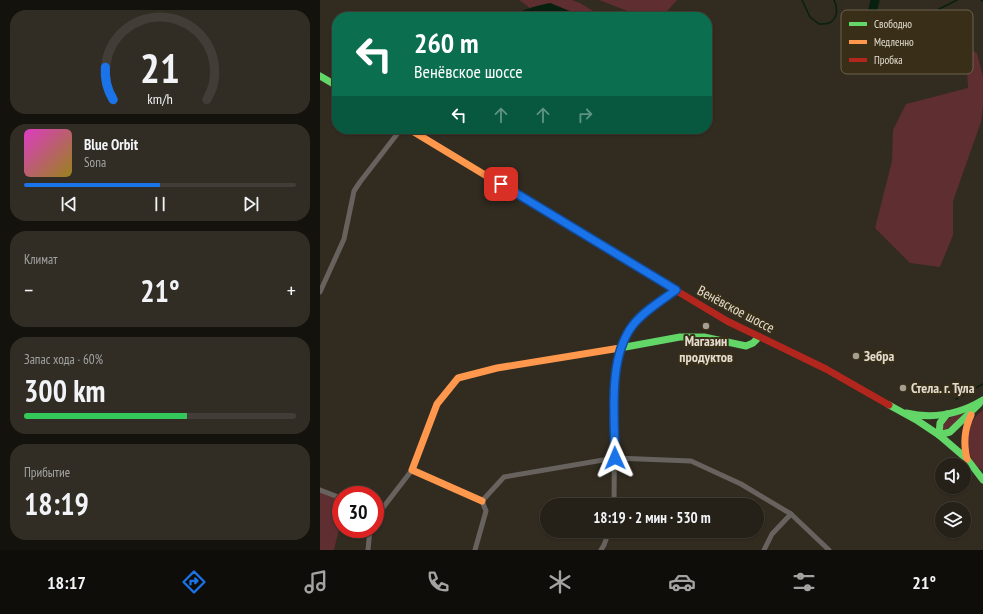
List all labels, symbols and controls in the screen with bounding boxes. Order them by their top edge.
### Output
legend [841,10,973,74]
text: Свободно [874,17,912,31]
text: 260 m [414,24,478,61]
icon: left [348,28,400,80]
text: Медленно [874,35,914,49]
text: 21 [140,41,180,94]
text: Пробка [874,53,903,67]
text: Венёвское шоссе [414,60,523,83]
text: km/h [147,89,173,108]
icon: left [448,104,470,126]
icon: ahead [490,104,512,126]
icon: ahead [532,104,554,126]
icon: right [574,104,596,126]
text: Blue Orbit [84,135,138,154]
text: Sona [84,154,106,171]
pin [484,167,518,201]
icon: arrive [490,173,512,195]
icon: previous [58,193,80,215]
icon: pause [149,193,171,215]
icon: next [240,193,262,215]
text: Климат [24,251,57,268]
text: 21° [140,271,180,310]
text: − [24,276,33,304]
text: + [287,276,296,304]
street label: Венёвское шоссе [694,281,778,337]
marker: Магазин продуктов [701,321,711,331]
place label: Магазин продуктов [679,332,733,366]
place label: Зебра [864,347,895,365]
text: Запас хода · 60% [24,351,103,368]
marker: Зебра [851,351,861,361]
text: 300 km [24,371,105,410]
place label: Стела. г. Тула [911,379,975,397]
marker: Стела. г. Тула [898,383,908,393]
position arrow [594,437,636,479]
map controls [935,458,971,538]
button: sound [935,458,971,494]
text: Прибытие [24,464,70,481]
text: 18:19 [24,484,89,523]
speed limit sign: 30 [332,486,384,538]
button: layers [935,502,971,538]
text: 18:19 · 2 мин · 530 m [593,508,711,527]
icon: directions [180,568,208,596]
icon: music [302,568,330,596]
icon: phone [424,568,452,596]
icon: climate [546,568,574,596]
icon: car [668,568,696,596]
icon: filters [790,568,818,596]
text: 18:17 [47,571,86,594]
text: 21° [912,571,936,594]

